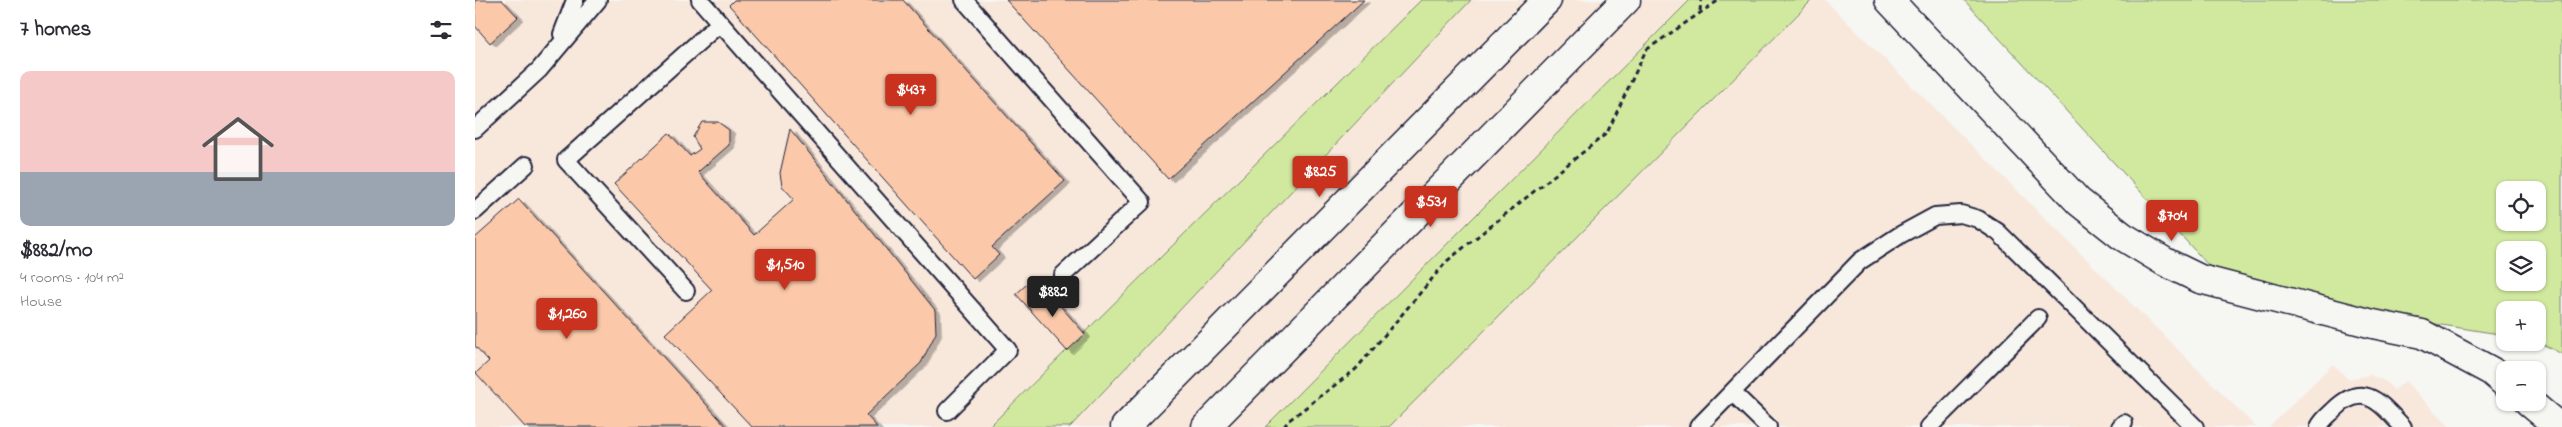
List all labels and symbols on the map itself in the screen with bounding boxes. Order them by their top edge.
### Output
pin: $437 [881,74,941,116]
pin: $825 [1290,156,1350,198]
pin: $531 [1401,186,1461,228]
pin: $704 [2142,200,2202,242]
pin: $1,510 [744,248,826,291]
pin: $882 [1023,276,1083,318]
pin: $1,260 [526,298,608,340]

